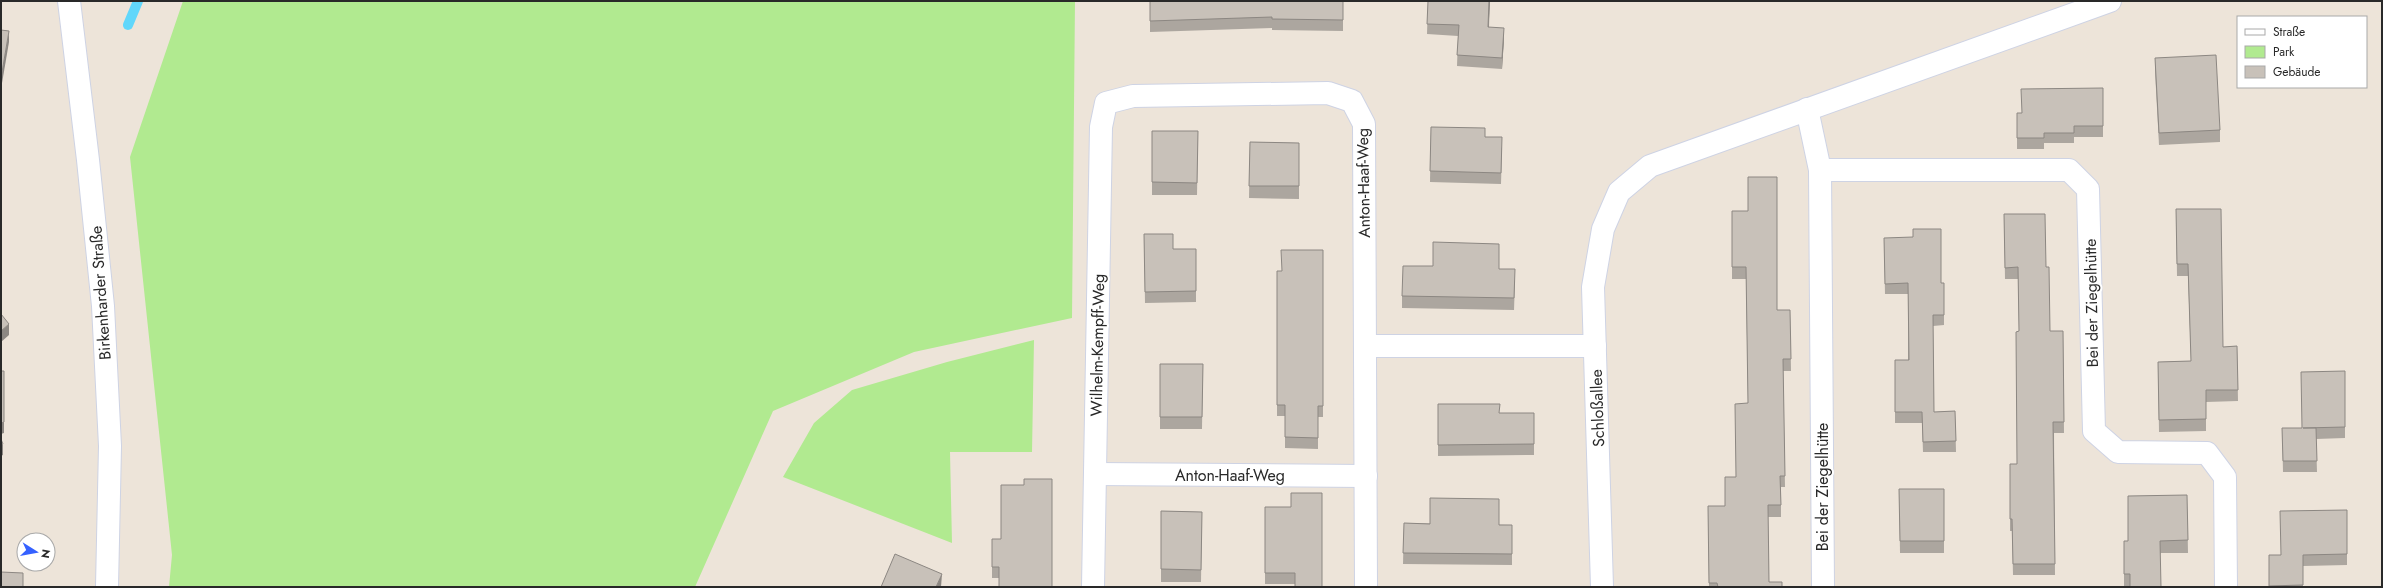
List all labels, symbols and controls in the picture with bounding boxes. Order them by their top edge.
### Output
legend [2237,16,2367,88]
text: Straße [2273,23,2305,41]
text: Park [2273,43,2295,61]
text: Gebäude [2273,63,2320,81]
street label: Anton-Haaf-Weg [1351,128,1376,238]
street label: Birkenharder Straße [84,225,117,361]
street label: Bei der Ziegelhütte [2079,238,2104,368]
street label: Wilhelm-Kempff-Weg [1085,273,1110,417]
street label: Schloßallee [1585,369,1610,447]
street label: Bei der Ziegelhütte [1811,423,1834,551]
street label: Anton-Haaf-Weg [1175,464,1285,487]
north arrow [16,532,56,572]
text: N [37,548,55,560]

